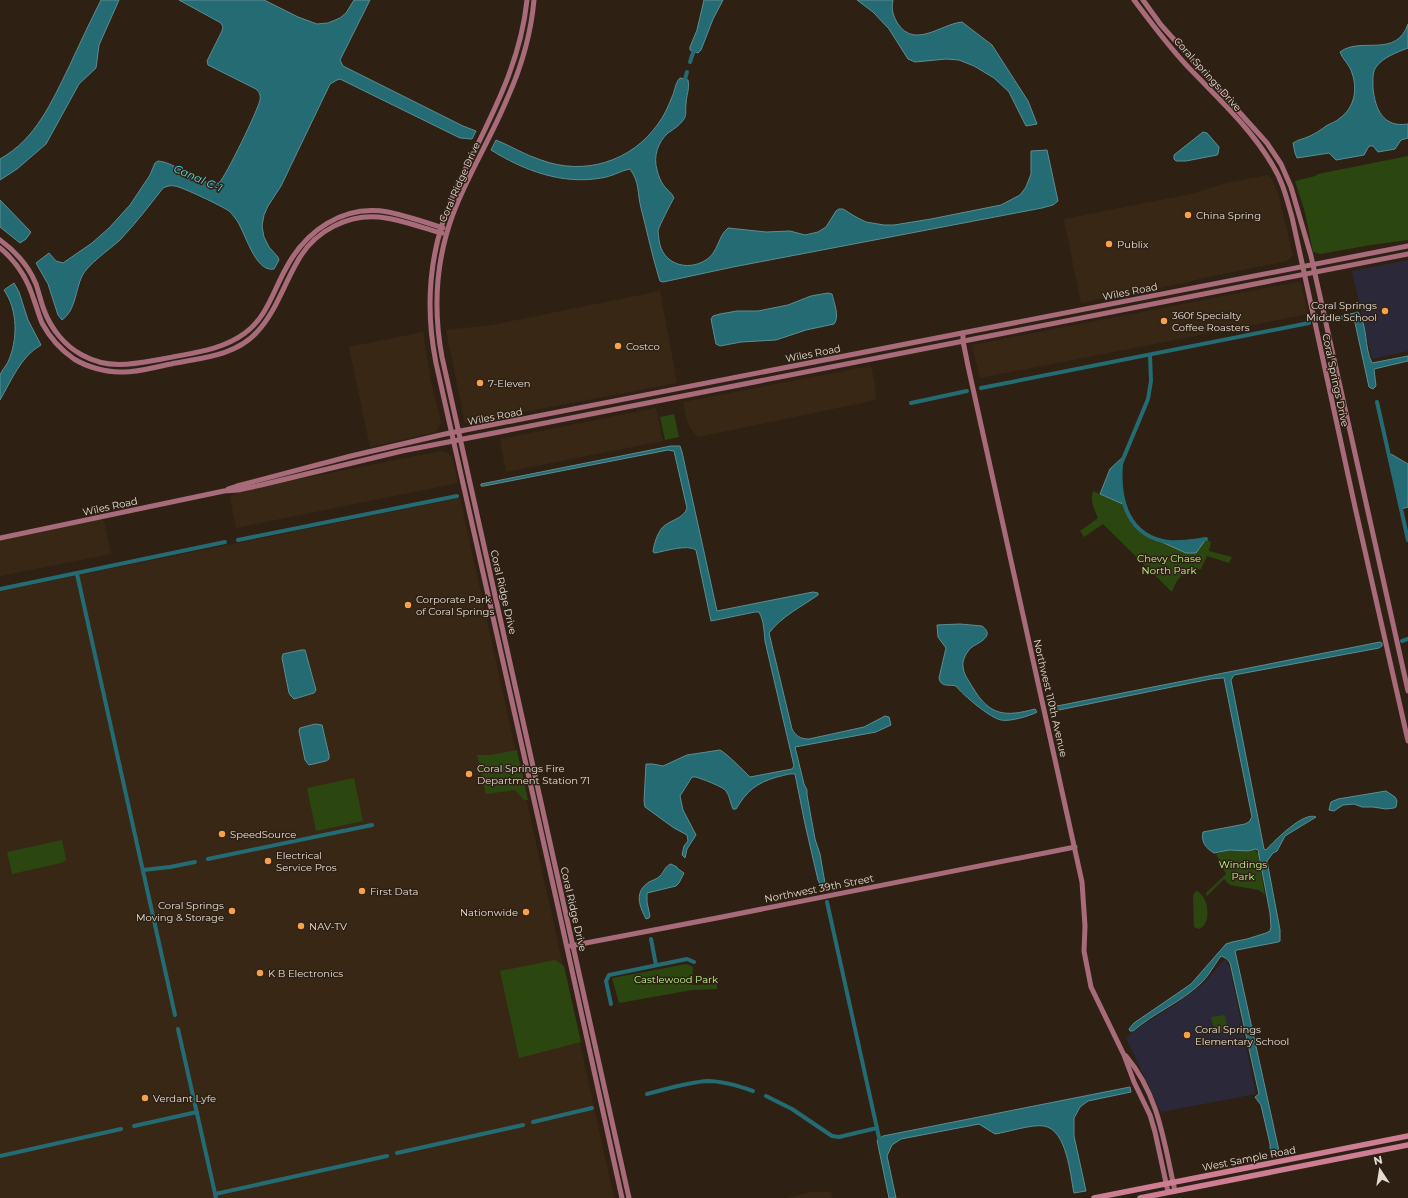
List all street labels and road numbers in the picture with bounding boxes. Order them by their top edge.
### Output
street label: Coral Springs Drive [1171,35,1244,114]
street label: Coral Ridge Drive [436,140,483,224]
street label: Wiles Road [1101,280,1159,303]
street label: Coral Springs Drive [1319,332,1352,428]
street label: Wiles Road [784,342,842,365]
street label: Wiles Road [466,405,524,428]
street label: Wiles Road [81,494,139,519]
street label: Coral Ridge Drive [487,549,520,636]
street label: Northwest 110th Avenue [1031,638,1070,758]
street label: Coral Ridge Drive [557,866,590,953]
street label: Northwest 39th Street [763,872,875,905]
street label: West Sample Road [1201,1143,1297,1174]

